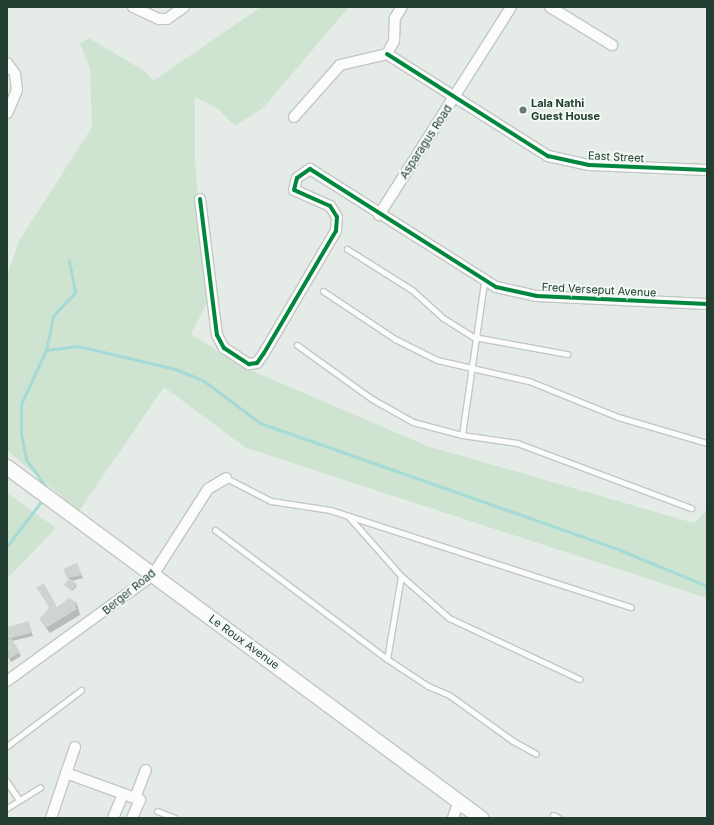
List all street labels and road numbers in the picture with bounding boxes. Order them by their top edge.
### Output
street label: Asparagus Road [397,103,455,181]
street label: East Street [588,149,644,165]
street label: Fred Verseput Avenue [541,280,657,300]
street label: Berger Road [100,567,158,617]
street label: Le Roux Avenue [206,612,282,672]

